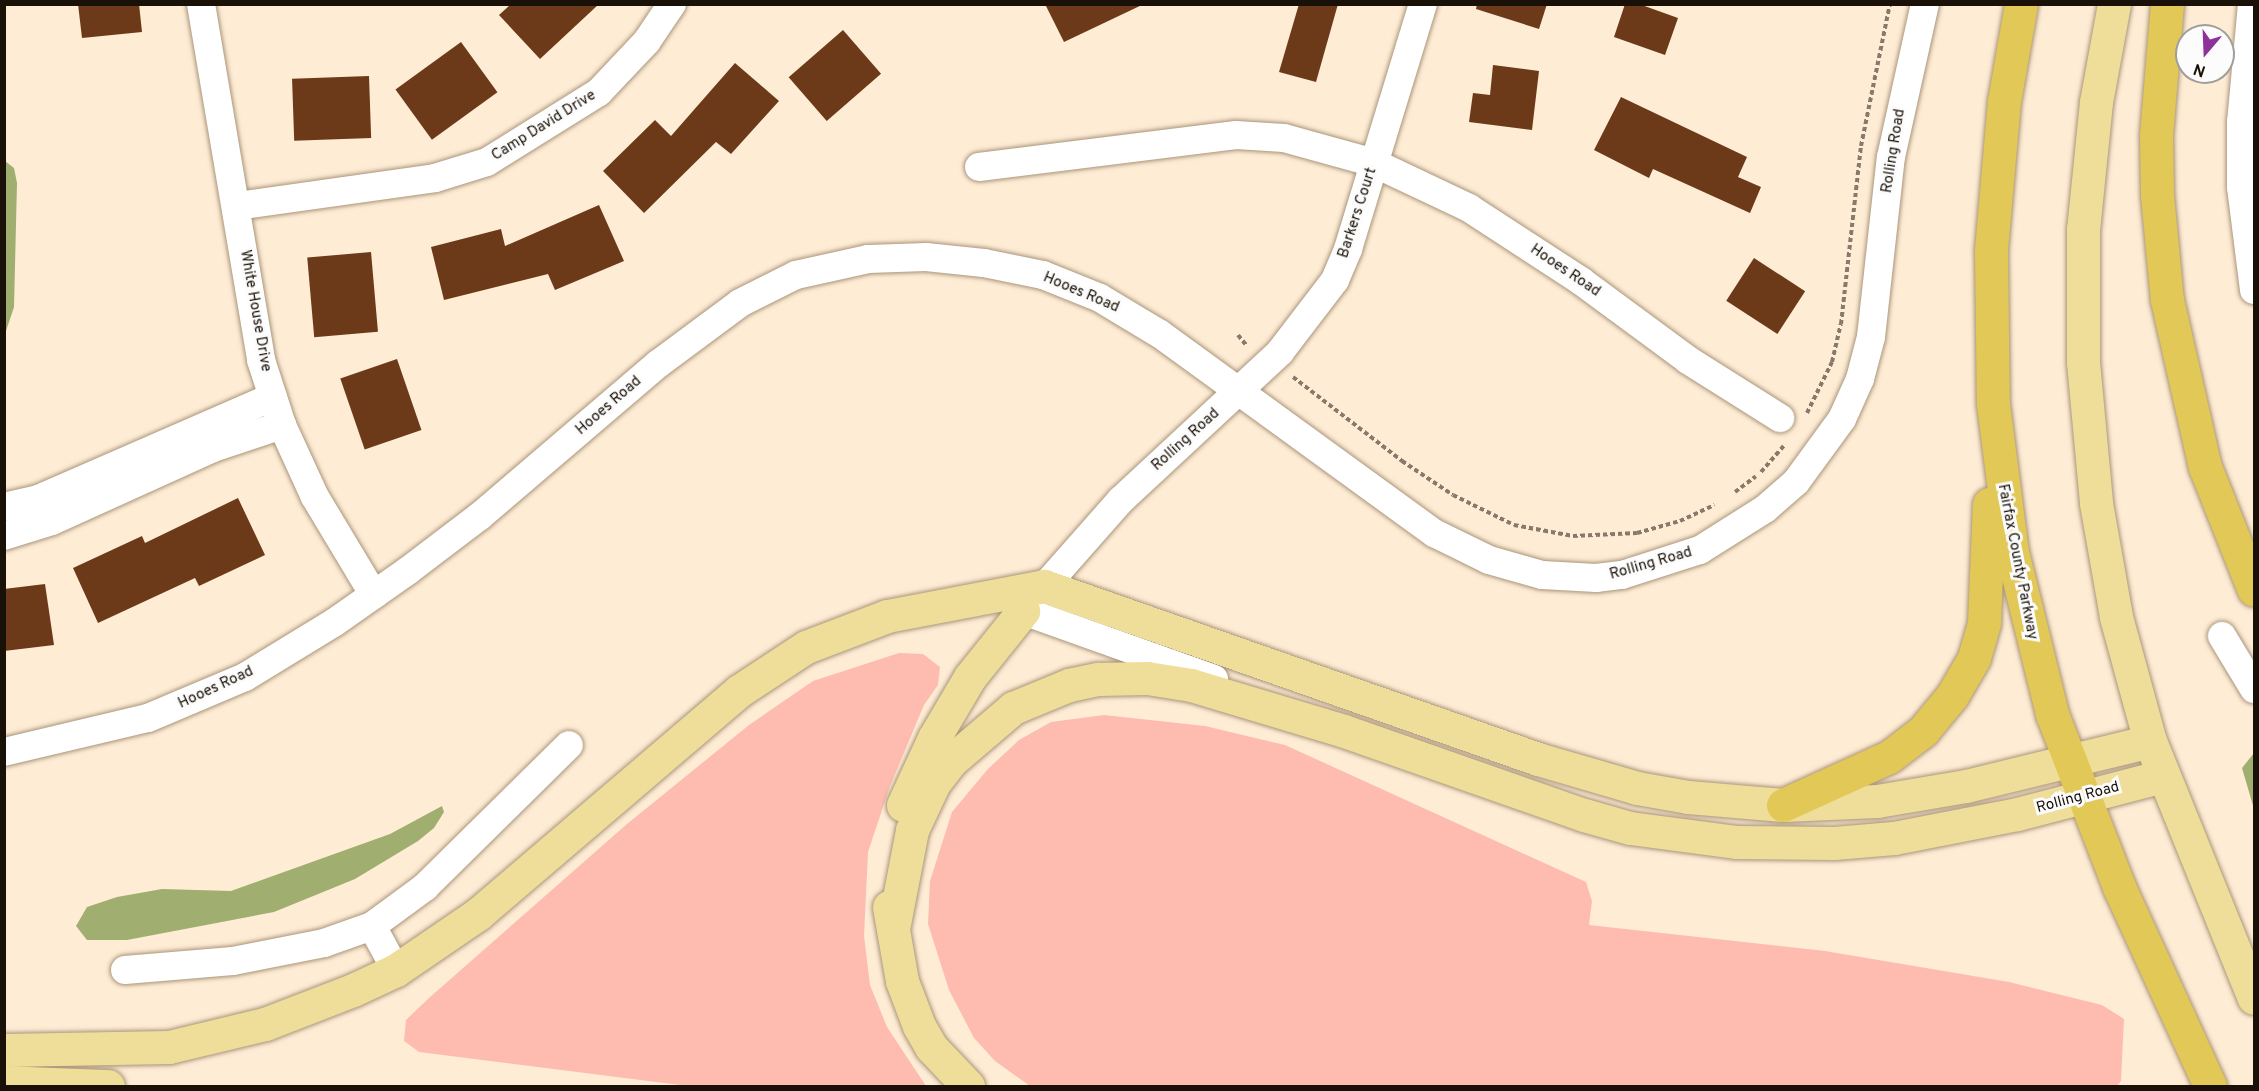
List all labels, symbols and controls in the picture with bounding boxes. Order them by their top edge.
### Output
north arrow [2175,24,2235,84]
text: N [2191,58,2208,80]
street label: Camp David Drive [489,87,599,165]
street label: Rolling Road [1878,108,1910,194]
street label: Barkers Court [1335,165,1381,261]
street label: Hooes Road [1526,241,1604,301]
street label: White House Drive [235,249,275,373]
street label: Hooes Road [1040,269,1122,317]
street label: Hooes Road [573,373,645,439]
street label: Rolling Road [1148,405,1224,475]
street label: Fairfax County Parkway [1993,483,2041,641]
street label: Rolling Road [1608,544,1694,584]
street label: Hooes Road [176,663,256,713]
street label: Rolling Road [2035,778,2121,818]

